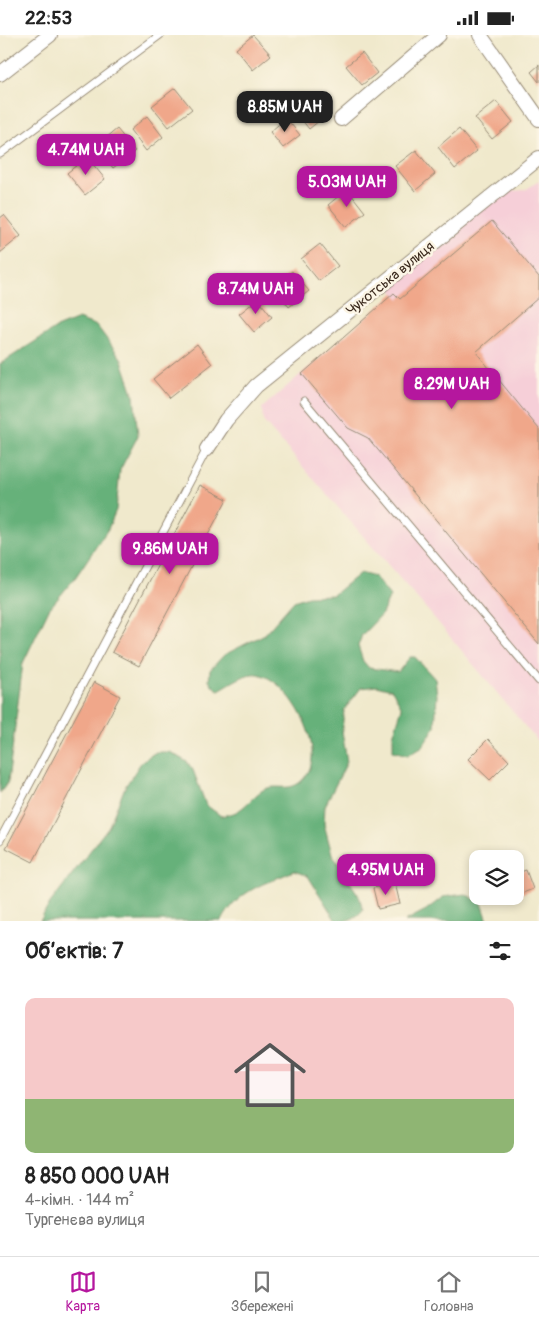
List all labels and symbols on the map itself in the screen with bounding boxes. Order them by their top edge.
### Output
pin: 8.85M UAH [228,91,342,133]
pin: 4.74M UAH [29,133,143,176]
pin: 5.03M UAH [290,165,404,208]
street label: Чукотська вулиця [343,238,438,319]
pin: 8.74M UAH [199,273,313,315]
pin: 8.29M UAH [395,367,509,410]
pin: 9.86M UAH [113,533,227,575]
pin: 4.95M UAH [329,853,443,896]

